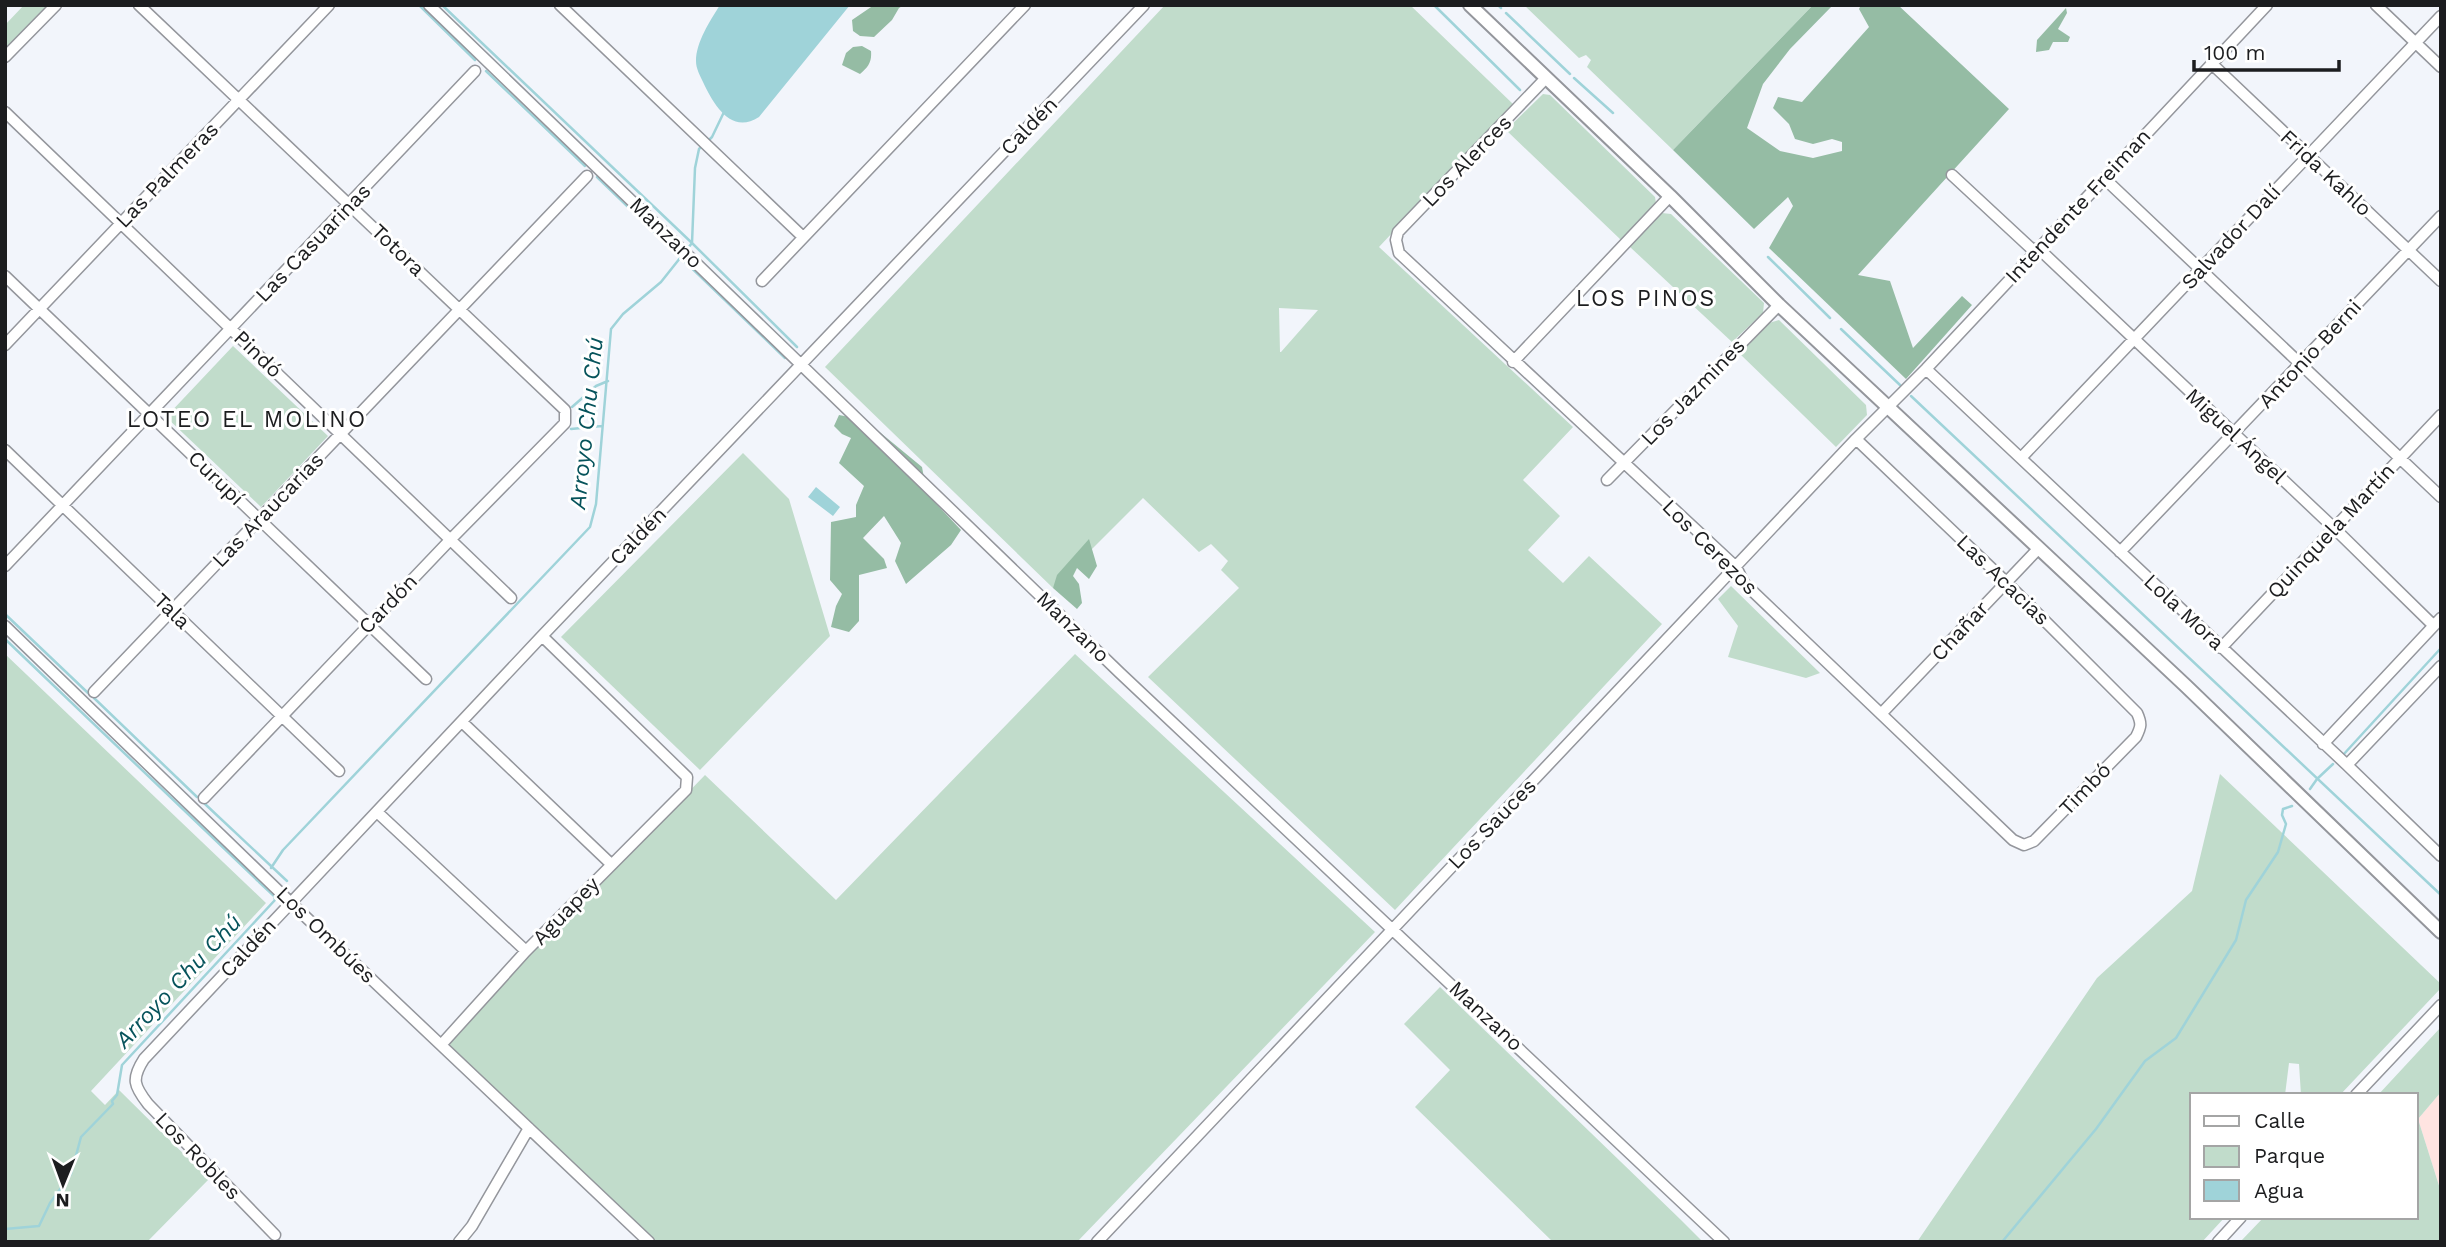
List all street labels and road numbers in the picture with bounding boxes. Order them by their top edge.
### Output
street label: Caldén [995,91,1062,160]
street label: Los Alerces [1417,110,1517,212]
street label: Las Palmeras [110,117,223,233]
street label: Intendente Freiman [2000,123,2156,288]
street label: Frida Kahlo [2276,124,2377,221]
street label: Las Casuarinas [250,178,375,307]
street label: Salvador Dalí [2176,179,2286,294]
street label: Manzano [625,192,708,273]
street label: Totora [367,218,430,281]
street label: Antonio Berni [2253,294,2366,413]
street label: Pindó [229,325,288,382]
street label: Los Jazmines [1635,333,1750,450]
street label: Miguel Ángel [2181,383,2292,489]
street label: Curupí [183,445,250,510]
street label: Las Araucarias [207,447,329,572]
street label: Quinquela Martín [2262,458,2400,603]
street label: Los Cerezos [1657,494,1763,600]
street label: Caldén [604,501,671,570]
street label: Las Acacias [1952,529,2055,630]
street label: Lola Mora [2139,568,2230,655]
street label: Cardón [353,569,422,639]
street label: Manzano [1032,586,1115,667]
street label: Tala [149,587,196,634]
street label: Chañar [1926,595,1994,666]
street label: Timbó [2054,757,2116,820]
street label: Los Sauces [1442,773,1541,874]
street label: Aguapey [527,871,604,950]
street label: Los Ombúes [272,881,381,988]
street label: Caldén [214,913,281,982]
street label: Manzano [1444,975,1528,1056]
street label: Los Robles [150,1107,246,1205]

